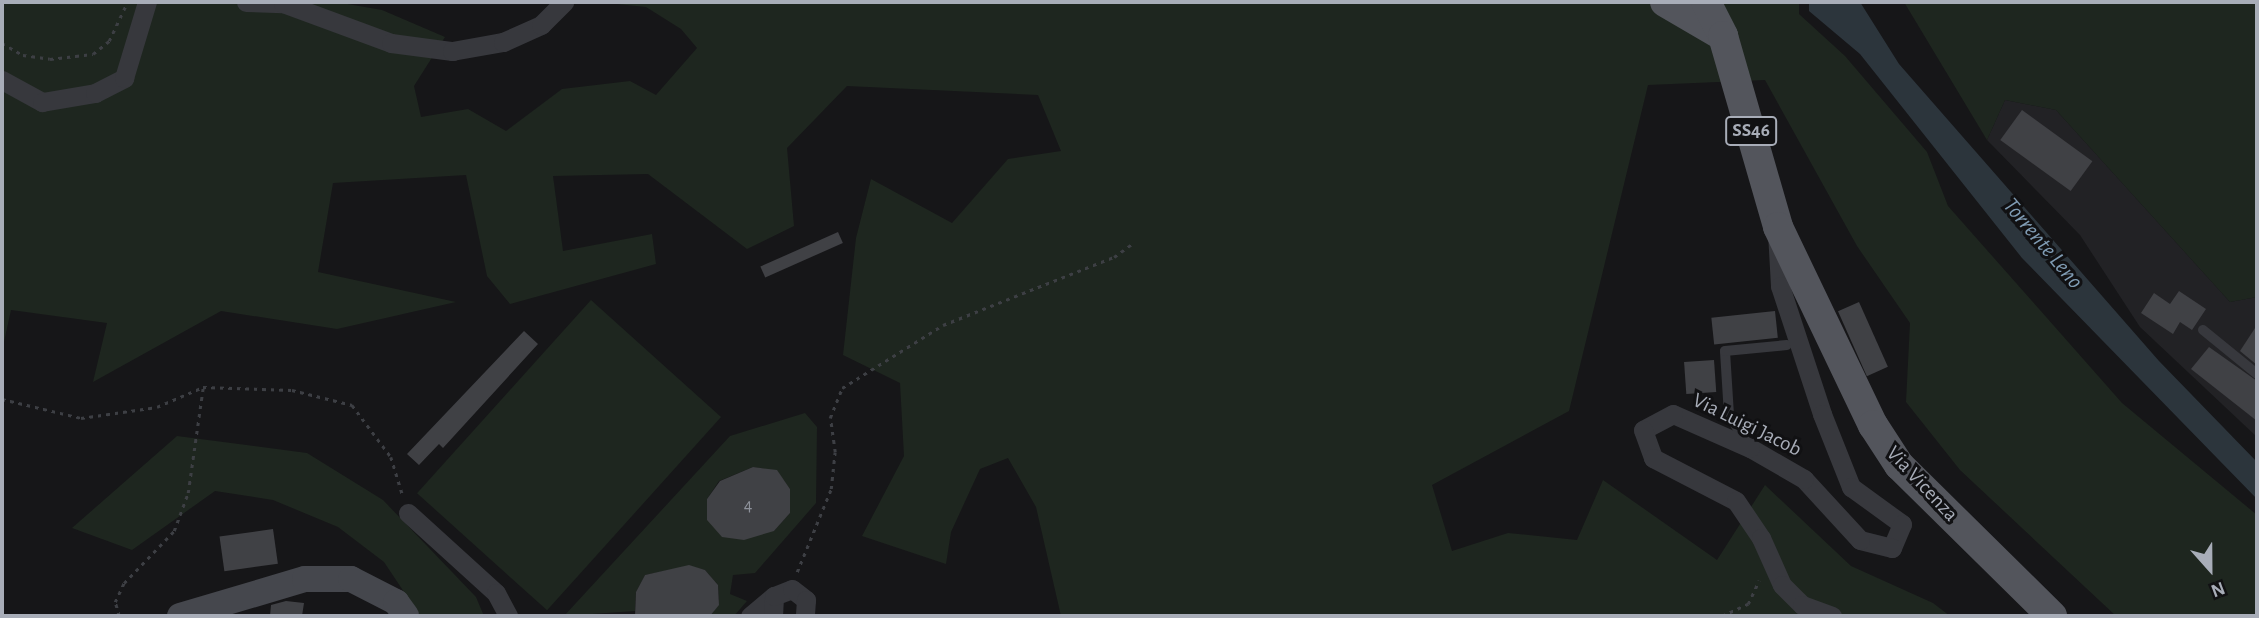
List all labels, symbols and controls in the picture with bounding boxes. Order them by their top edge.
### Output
road number: SS46 [1725,116,1777,146]
water label: Torrente Leno [1996,193,2088,295]
street label: Via Luigi Jacob [1688,388,1806,462]
street label: Via Vicenza [1881,441,1963,527]
house number: 4 [744,495,752,517]
north arrow [2175,534,2245,604]
text: N [2208,578,2227,600]

